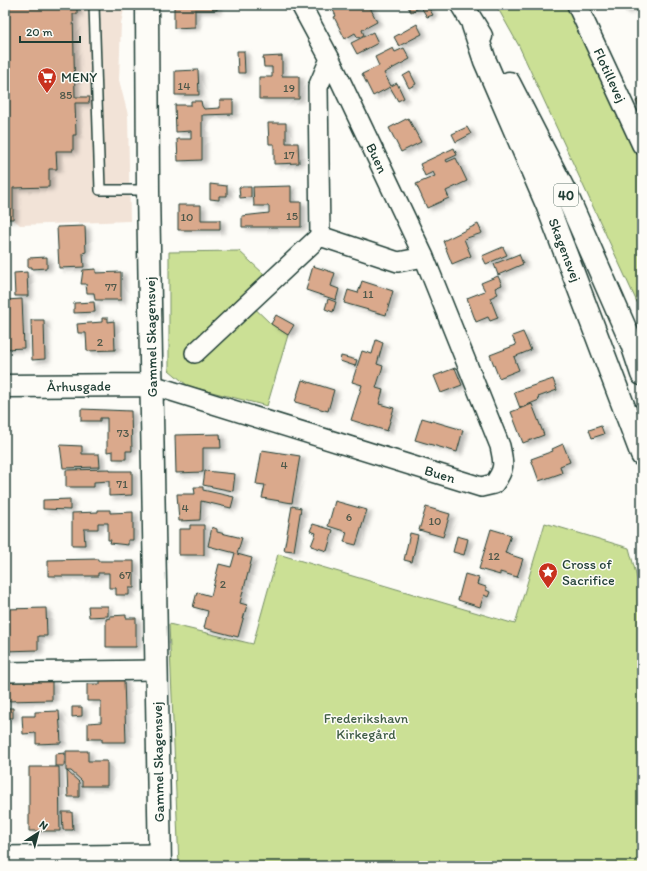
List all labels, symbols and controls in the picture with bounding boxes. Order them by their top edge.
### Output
scale bar [20,18,80,44]
text: 20 m [26,25,53,39]
street label: Flotillevej [589,45,630,105]
supermarket icon: MENY [36,66,58,94]
place label: MENY [61,69,97,86]
house number: 14 [178,79,190,93]
house number: 19 [283,81,295,95]
house number: 85 [60,88,72,102]
street label: Buen [362,140,391,176]
house number: 17 [283,148,295,162]
road number: 40 [554,184,578,206]
house number: 15 [286,209,298,223]
house number: 10 [181,210,193,224]
street label: Skagensvej [545,216,584,285]
street label: Gammel Skagensvej [142,277,161,397]
house number: 77 [105,280,117,294]
house number: 11 [362,287,374,301]
house number: 2 [97,335,104,349]
street label: Århusgade [47,377,111,396]
house number: 73 [117,426,130,440]
house number: 4 [280,458,288,472]
street label: Buen [422,462,457,487]
house number: 71 [116,477,128,491]
house number: 4 [181,501,189,515]
house number: 6 [346,510,352,524]
house number: 10 [429,514,441,528]
house number: 12 [488,549,501,563]
place label: Cross of Sacrifice [562,556,615,589]
place icon: Cross of Sacrifice [537,561,559,589]
house number: 67 [119,568,131,582]
house number: 2 [220,577,227,591]
street label: Gammel Skagensvej [149,702,168,822]
park label: Frederikshavn Kirkegård [324,710,409,743]
north arrow [18,813,58,853]
text: N [37,818,50,833]

